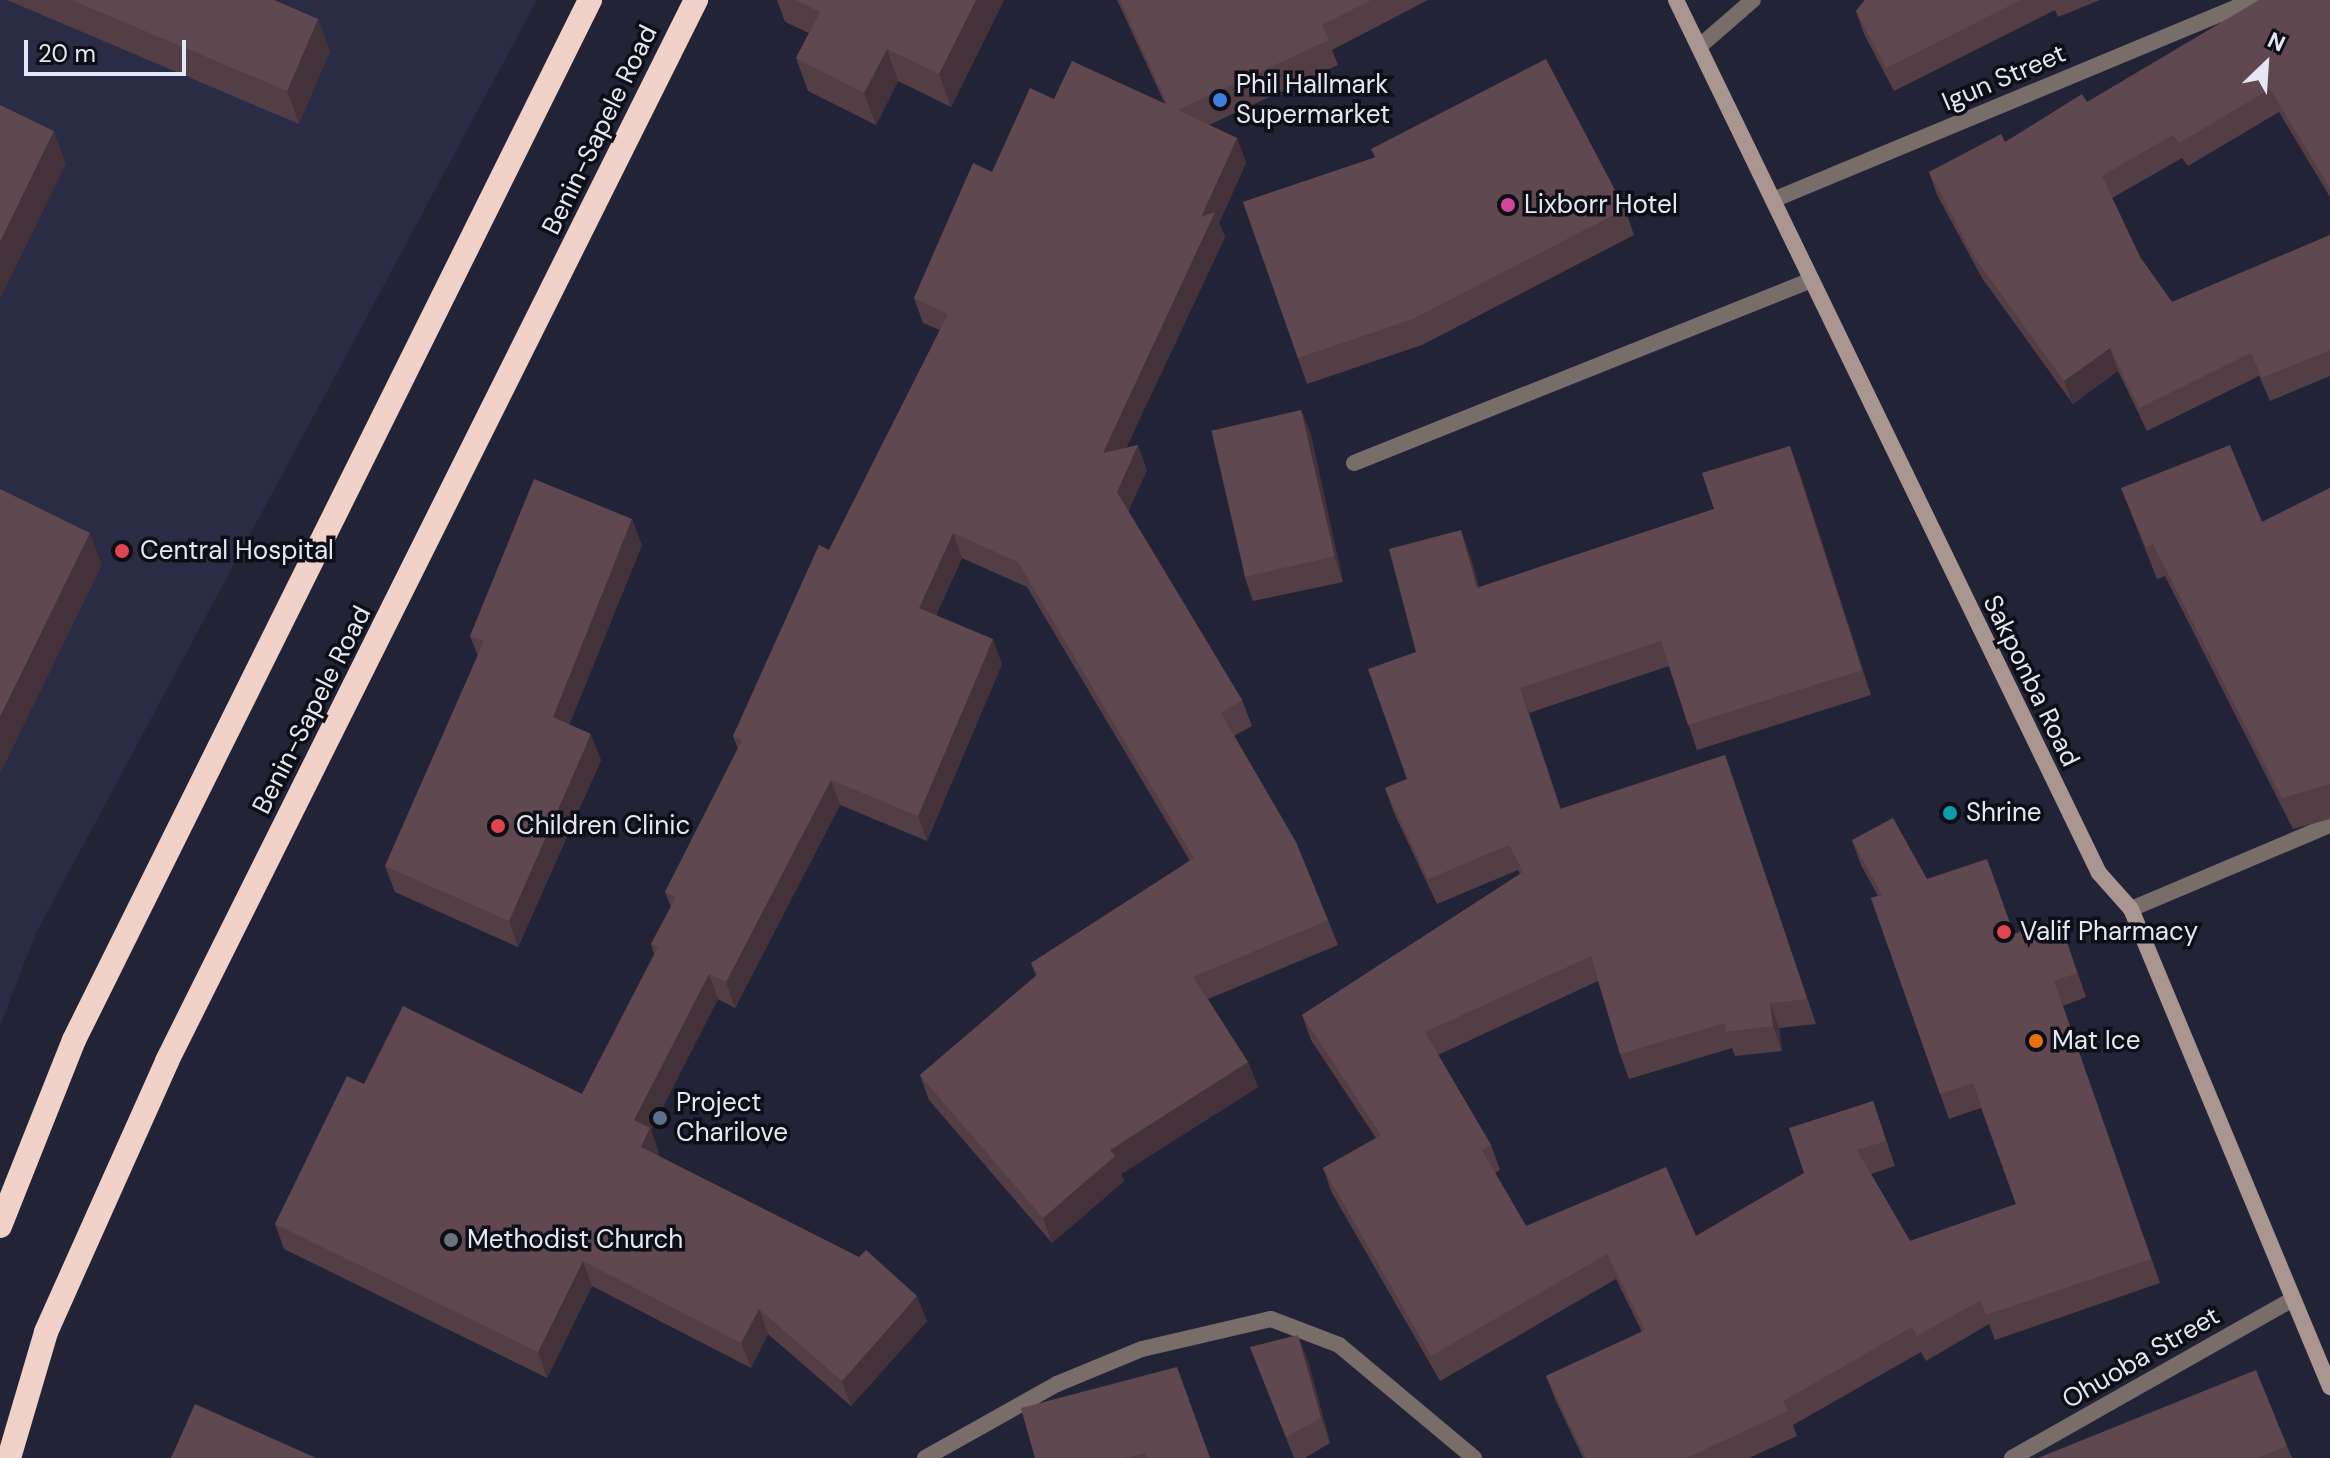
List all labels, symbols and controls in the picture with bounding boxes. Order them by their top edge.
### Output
street label: Benin-Sapele Road [536,20,664,240]
scale bar [28,24,190,74]
north arrow [2226,24,2306,104]
text: N [2263,25,2290,58]
text: 20 m [38,38,96,69]
street label: Igun Street [1938,38,2070,118]
place label: Phil Hallmark Supermarket [1236,69,1390,130]
marker: Phil Hallmark Supermarket [1211,91,1229,109]
place label: Lixborr Hotel [1524,189,1678,221]
marker: Lixborr Hotel [1499,196,1517,214]
place label: Central Hospital [140,535,334,567]
marker: Central Hospital [111,540,133,562]
street label: Sakponba Road [1976,590,2086,772]
street label: Benin-Sapele Road [246,601,378,819]
place label: Shrine [1966,797,2042,829]
marker: Shrine [1941,804,1959,822]
place label: Children Clinic [516,810,690,842]
marker: Children Clinic [487,815,509,837]
place label: Valif Pharmacy [2020,916,2198,948]
marker: Valif Pharmacy [1995,923,2013,941]
place label: Mat Ice [2052,1025,2140,1057]
marker: Mat Ice [2027,1032,2045,1050]
place label: Project Charilove [676,1087,788,1148]
marker: Project Charilove [651,1109,669,1127]
place label: Methodist Church [467,1224,683,1256]
marker: Methodist Church [442,1231,460,1249]
street label: Ohuoba Street [2057,1300,2225,1416]

